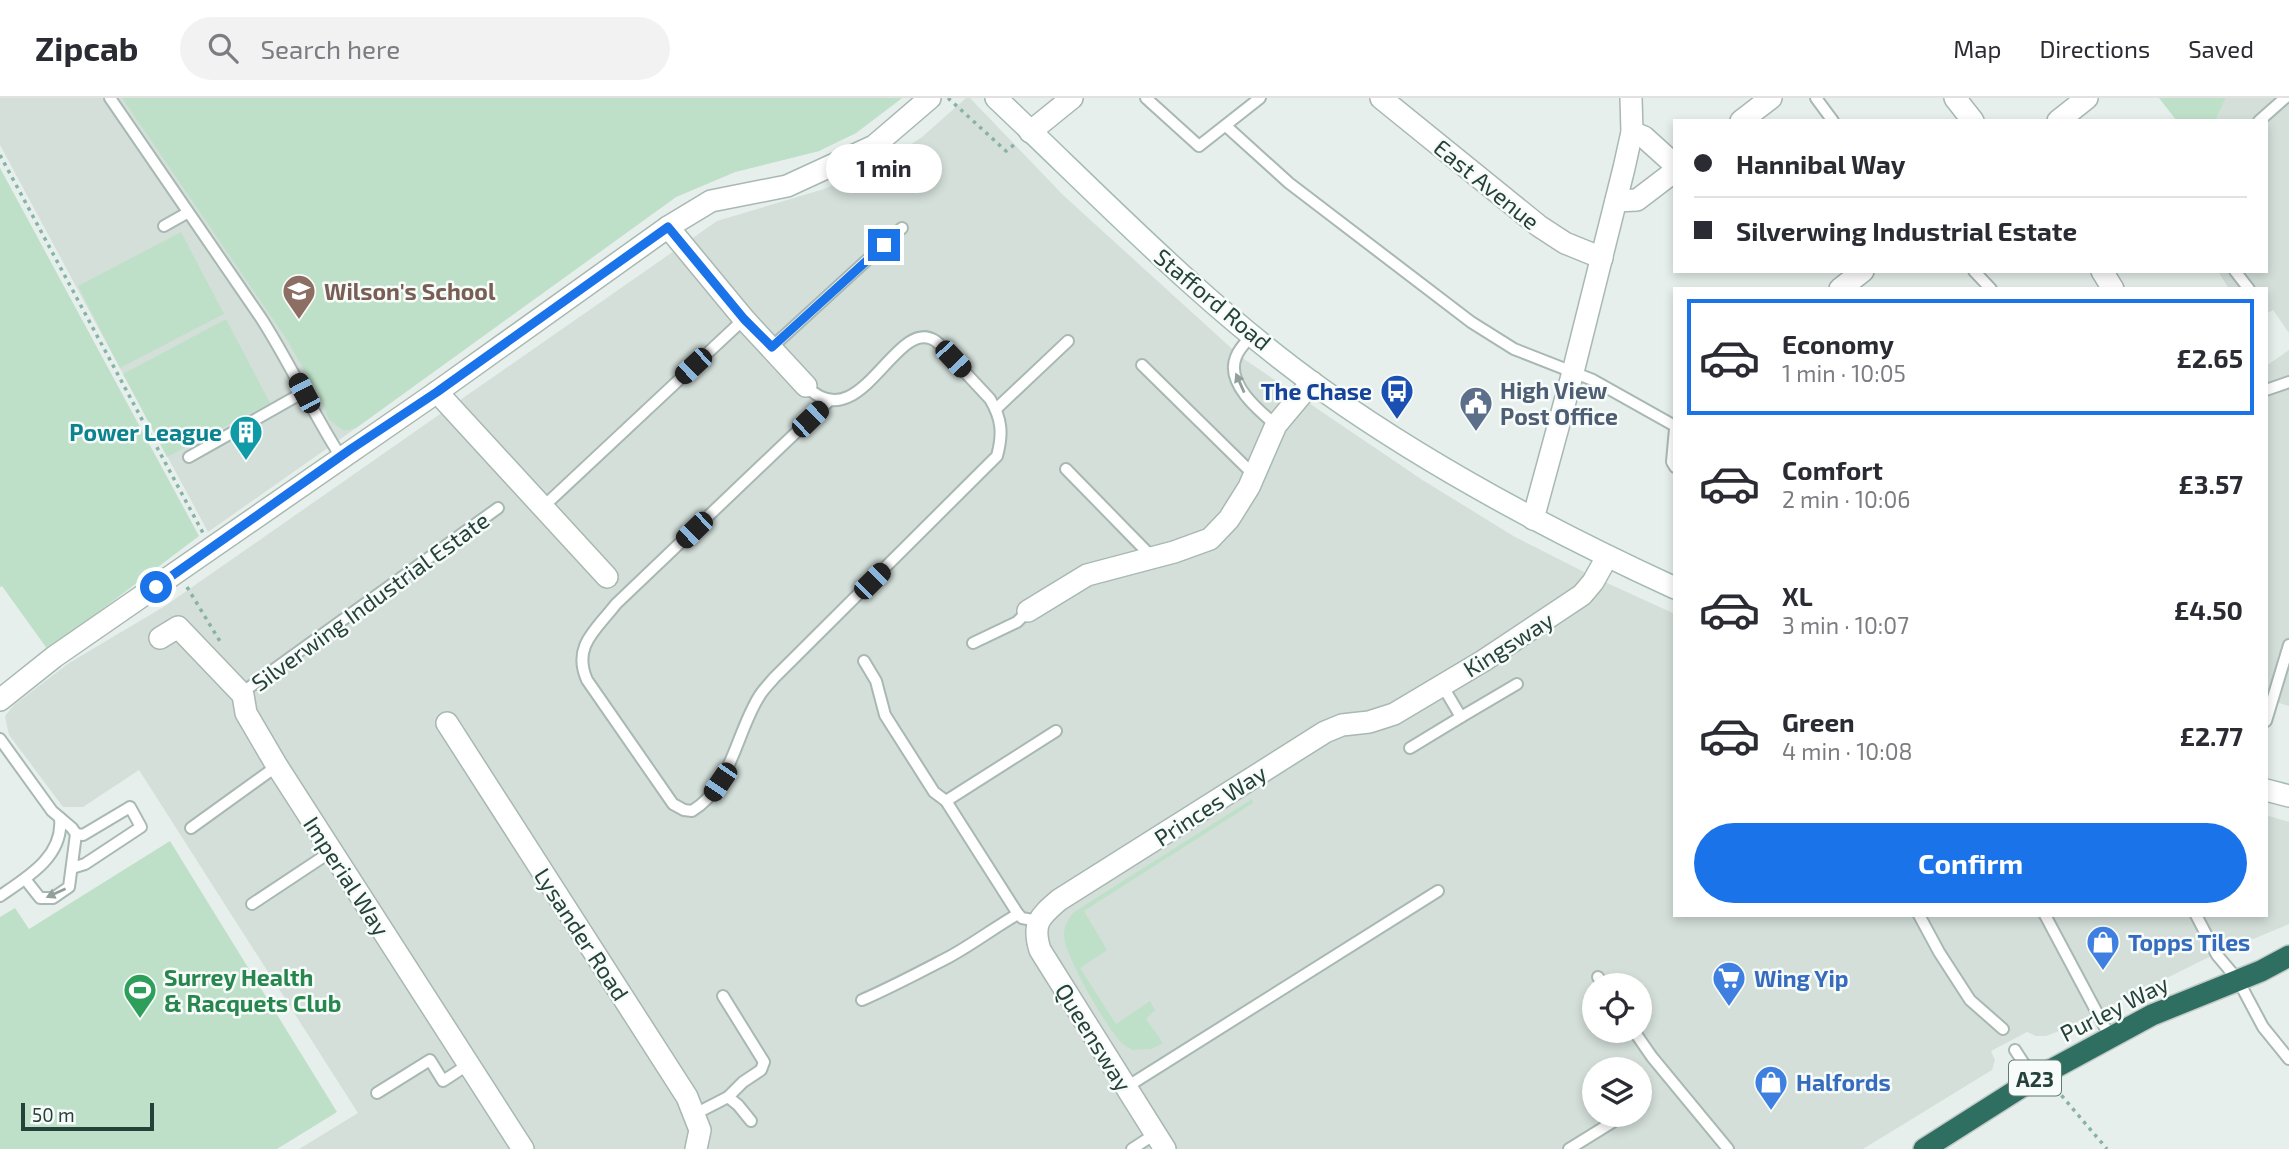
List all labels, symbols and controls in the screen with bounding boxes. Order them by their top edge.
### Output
search box [180,17,670,80]
text: Zipcab [35,28,138,68]
icon: search [204,29,242,67]
text: Search here [260,33,400,64]
text: Map [1953,34,2001,63]
text: Directions [2039,34,2150,63]
text: Saved [2188,34,2254,63]
street label: East Avenue [1429,133,1545,235]
callout: 1 min [826,144,942,192]
text: Hannibal Way [1736,148,1905,179]
text: 1 min [856,154,912,182]
text: Silverwing Industrial Estate [1736,215,2077,246]
route end [868,229,900,261]
street label: Stafford Road [1149,242,1277,356]
school or university icon: Wilson's School [280,272,318,321]
place label: Wilson's School [324,277,496,305]
icon: car [1698,326,1761,389]
text: Economy [1782,328,1894,359]
car [931,336,976,382]
text: £2.65 [2177,342,2243,373]
car [671,344,716,388]
text: 1 min · 10:05 [1782,359,1906,387]
car [285,370,324,416]
bus stop icon: The Chase [1378,372,1416,421]
one-way arrow [1234,373,1246,393]
place label: High View Post Office [1500,376,1618,430]
place label: The Chase [1261,377,1372,405]
public building icon: High View Post Office [1457,384,1495,433]
car [788,397,833,441]
building icon: Power League [227,413,265,462]
place label: Power League [69,418,222,446]
icon: car [1698,452,1761,515]
text: Comfort [1782,454,1883,485]
text: £3.57 [2179,468,2243,499]
text: 2 min · 10:06 [1782,485,1910,513]
street label: Silverwing Industrial Estate [246,505,494,697]
car [672,508,717,552]
car [850,559,895,603]
route start [140,571,172,603]
icon: car [1698,578,1761,641]
text: XL [1782,580,1813,611]
text: £4.50 [2174,594,2243,625]
street label: Kingsway [1458,605,1558,683]
text: 3 min · 10:07 [1782,611,1909,639]
icon: car [1698,704,1761,767]
text: Green [1782,706,1855,737]
text: £2.77 [2180,720,2243,751]
text: 4 min · 10:08 [1782,737,1912,765]
street label: Princes Way [1149,758,1271,852]
car [700,759,741,805]
street label: Imperial Way [298,811,396,941]
button: Confirm [1694,823,2247,903]
street label: Lysander Road [529,862,635,1006]
one-way arrow [46,887,67,899]
shop icon: Topps Tiles [2084,923,2122,972]
place label: Topps Tiles [2128,928,2250,956]
supermarket icon: Wing Yip [1710,959,1748,1008]
place label: Surrey Health & Racquets Club [164,963,341,1017]
place label: Wing Yip [1754,964,1849,992]
street label: Purley Way [2055,969,2173,1047]
sports icon: Surrey Health & Racquets Club [121,971,159,1020]
map controls [1582,973,1652,1127]
button: locate [1582,973,1652,1043]
street label: Queensway [1050,978,1138,1096]
button: layers [1582,1057,1652,1127]
road number: A23 [2009,1060,2061,1096]
shop icon: Halfords [1752,1063,1790,1112]
place label: Halfords [1796,1068,1891,1096]
scale bar [21,1100,154,1132]
text: 50 m [32,1103,75,1126]

